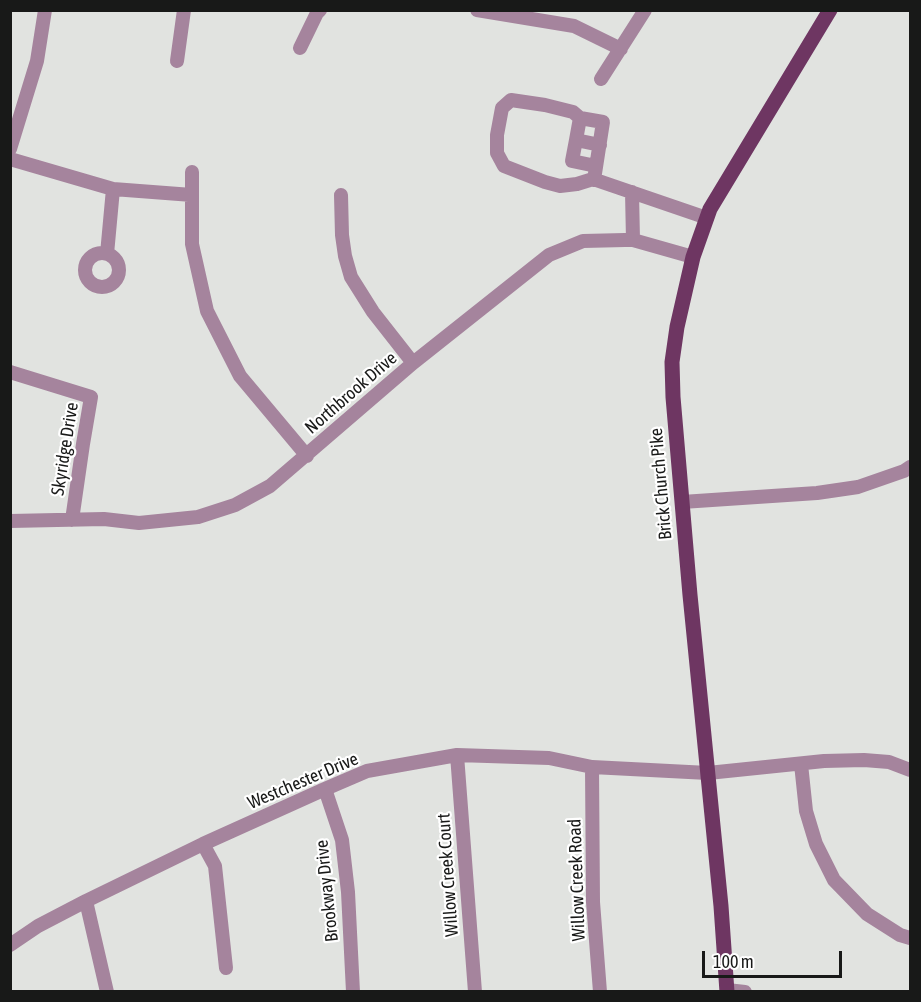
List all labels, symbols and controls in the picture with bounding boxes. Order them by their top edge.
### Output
street label: Northbrook Drive [301,347,401,439]
street label: Skyridge Drive [47,401,83,497]
street label: Brick Church Pike [645,427,677,541]
street label: Westchester Drive [245,748,361,814]
street label: Willow Creek Court [433,813,463,937]
street label: Willow Creek Road [564,818,590,942]
street label: Brookway Drive [311,839,343,943]
scale bar [705,939,844,977]
text: 100 m [713,951,754,972]

